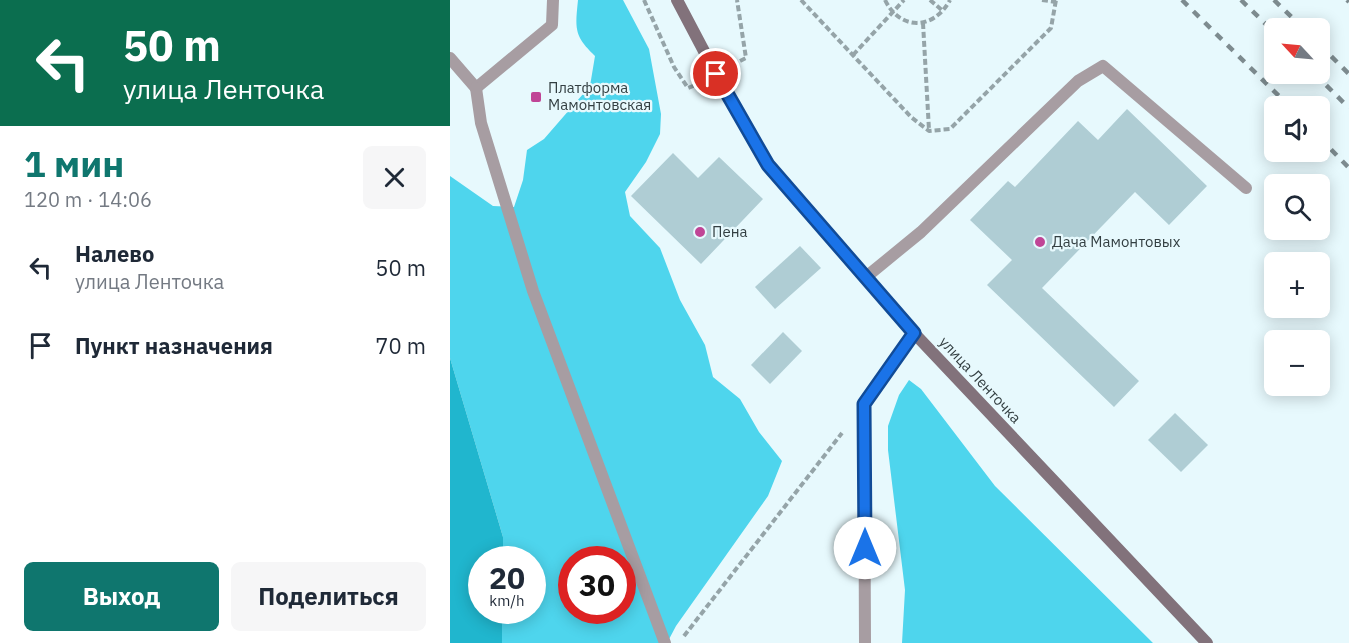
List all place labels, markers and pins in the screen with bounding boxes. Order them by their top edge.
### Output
pin [690,48,741,99]
place label: Платформа Мамонтовская [548,78,651,114]
marker: Платформа Мамонтовская [529,90,543,104]
place label: Пена [712,222,747,241]
marker: Пена [693,225,707,239]
place label: Дача Мамонтовых [1052,232,1181,251]
marker: Дача Мамонтовых [1033,235,1047,249]

